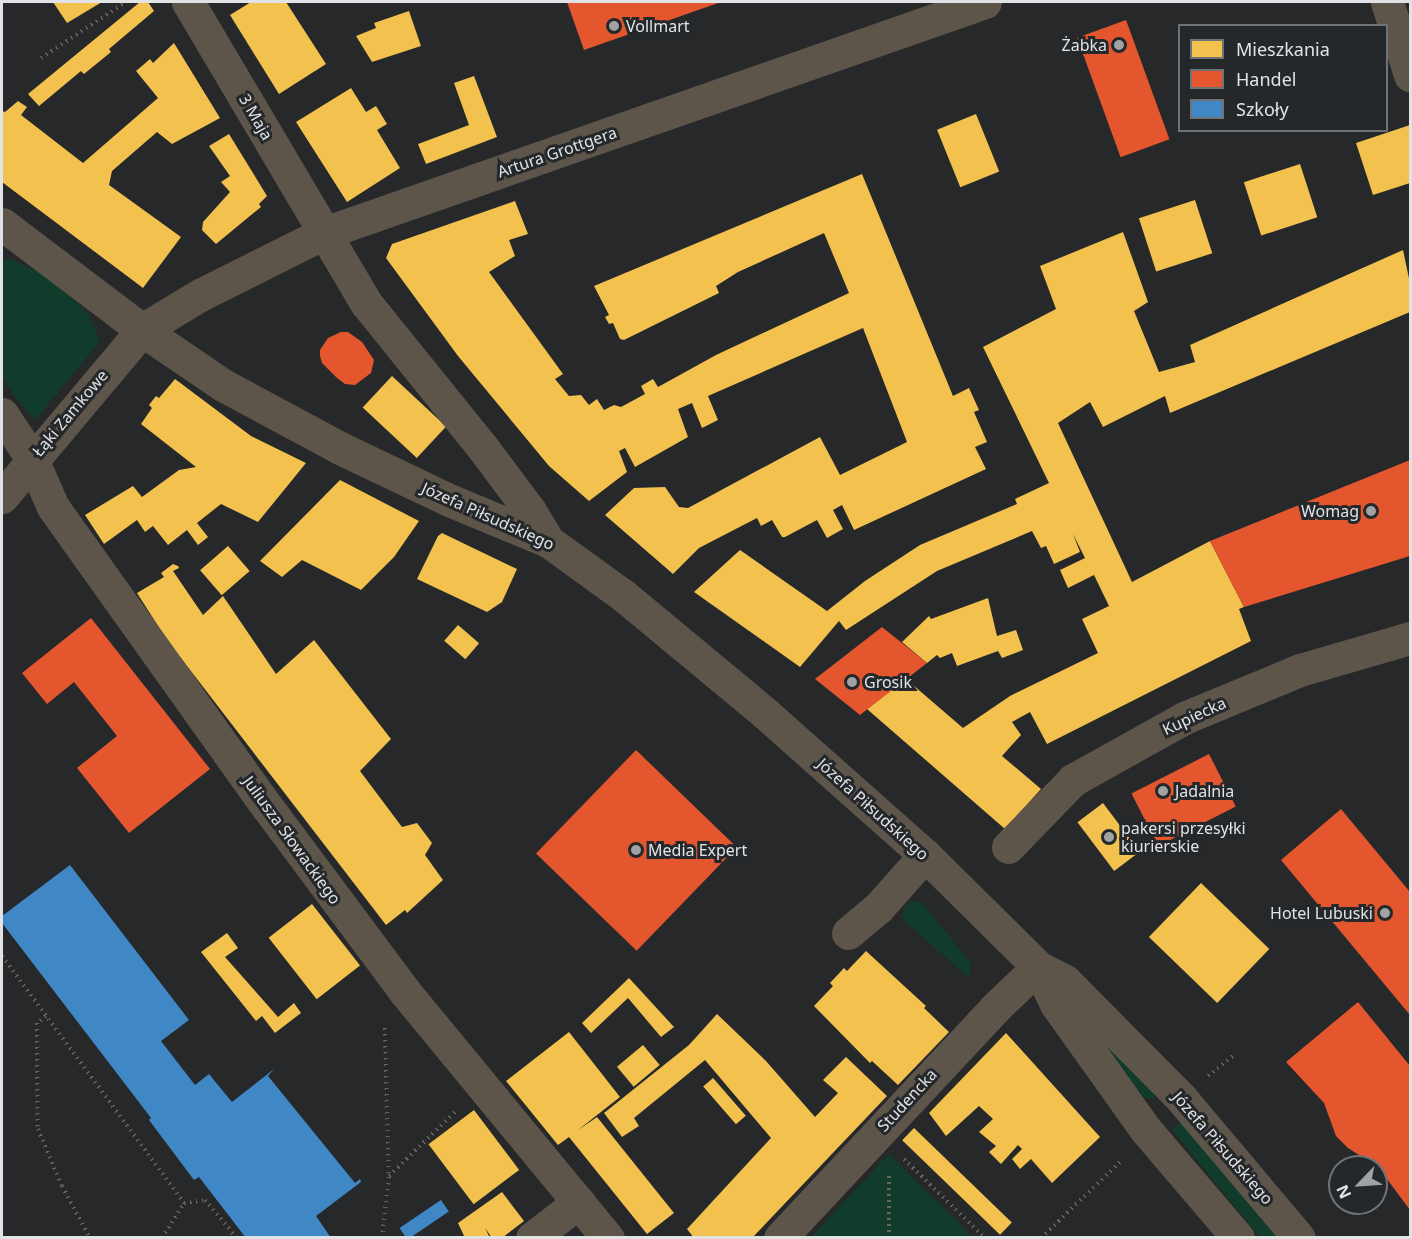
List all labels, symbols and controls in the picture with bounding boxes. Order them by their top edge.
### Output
place label: Vollmart [626,16,690,36]
marker: Vollmart [607,19,621,33]
legend [1178,24,1388,132]
place label: Żabka [1062,35,1107,55]
text: Mieszkania [1236,37,1330,61]
marker: Żabka [1112,38,1126,52]
text: Handel [1236,67,1296,91]
street label: 3 Maja [235,91,277,143]
text: Szkoły [1236,97,1289,121]
street label: Artura Grottgera [495,123,619,181]
street label: Łąki Zamkowe [28,366,112,460]
street label: Józefa Piłsudskiego [419,478,557,554]
place label: Womag [1301,501,1359,521]
marker: Womag [1364,504,1378,518]
place label: Grosik [864,672,912,692]
marker: Grosik [845,675,859,689]
street label: Kupiecka [1159,693,1229,739]
street label: Józefa Piłsudskiego [813,754,933,864]
street label: Juliusza Słowackiego [239,772,345,908]
place label: Jadalnia [1175,781,1234,801]
marker: Jadalnia [1156,784,1170,798]
place label: pakersi przesyłki kiurierskie [1121,818,1246,856]
marker: pakersi przesyłki kiurierskie [1102,830,1116,844]
place label: Media Expert [648,840,747,860]
marker: Media Expert [629,843,643,857]
place label: Hotel Lubuski [1270,903,1373,923]
marker: Hotel Lubuski [1378,906,1392,920]
street label: Studencka [873,1065,941,1135]
street label: Józefa Piłsudskiego [1169,1088,1277,1208]
north arrow [1328,1155,1388,1215]
text: N [1331,1181,1356,1202]

